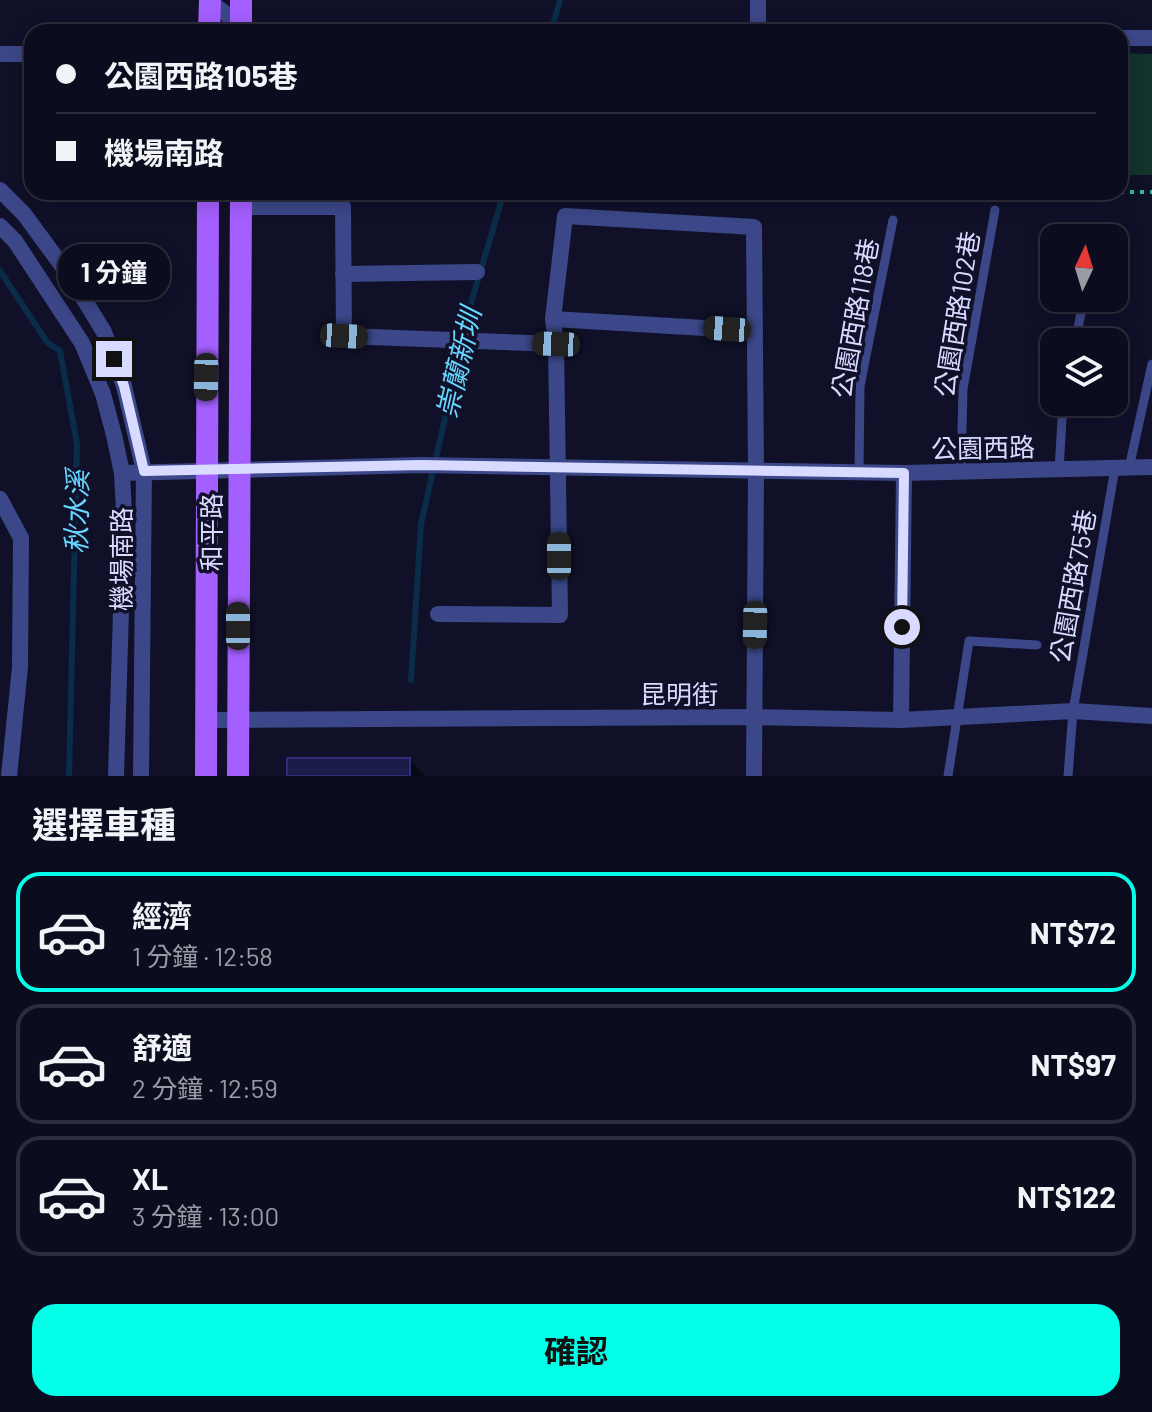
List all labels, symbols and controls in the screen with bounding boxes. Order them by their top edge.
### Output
text: 公園西路105巷 [104,57,298,93]
text: 機場南路 [104,134,224,170]
north arrow [1040,224,1128,312]
map controls [1040,224,1128,416]
street label: 公園西路102巷 [928,229,984,399]
street label: 公園西路118巷 [825,236,883,400]
callout: 1 分鐘 [58,243,170,299]
text: 1 分鐘 [81,256,147,287]
water label: 崇蘭新圳 [429,301,488,421]
car [702,315,752,343]
car [319,323,369,349]
button: layers [1040,328,1128,416]
car [532,331,580,357]
route end [96,341,132,377]
car [194,353,218,401]
street label: 公園西路 [931,431,1035,463]
water label: 秋水溪 [58,466,94,554]
street label: 和平路 [195,493,226,571]
street label: 機場南路 [105,507,136,611]
street label: 公園西路75巷 [1043,507,1101,665]
car [547,532,571,580]
car [743,601,767,649]
car [226,602,250,650]
route start [884,609,920,645]
street label: 昆明街 [640,678,718,709]
text: 選擇車種 [32,802,176,845]
icon: car [36,896,108,968]
text: 經濟 [132,897,192,933]
text: NT$72 [1030,914,1116,950]
text: 1 分鐘 · 12:58 [132,940,273,971]
icon: car [36,1028,108,1100]
text: 舒適 [132,1029,192,1065]
text: NT$97 [1031,1046,1116,1082]
text: 2 分鐘 · 12:59 [132,1072,278,1103]
icon: car [36,1160,108,1232]
text: XL [132,1160,168,1196]
text: NT$122 [1017,1178,1116,1214]
text: 3 分鐘 · 13:00 [132,1200,279,1231]
button: 確認 [32,1304,1120,1396]

